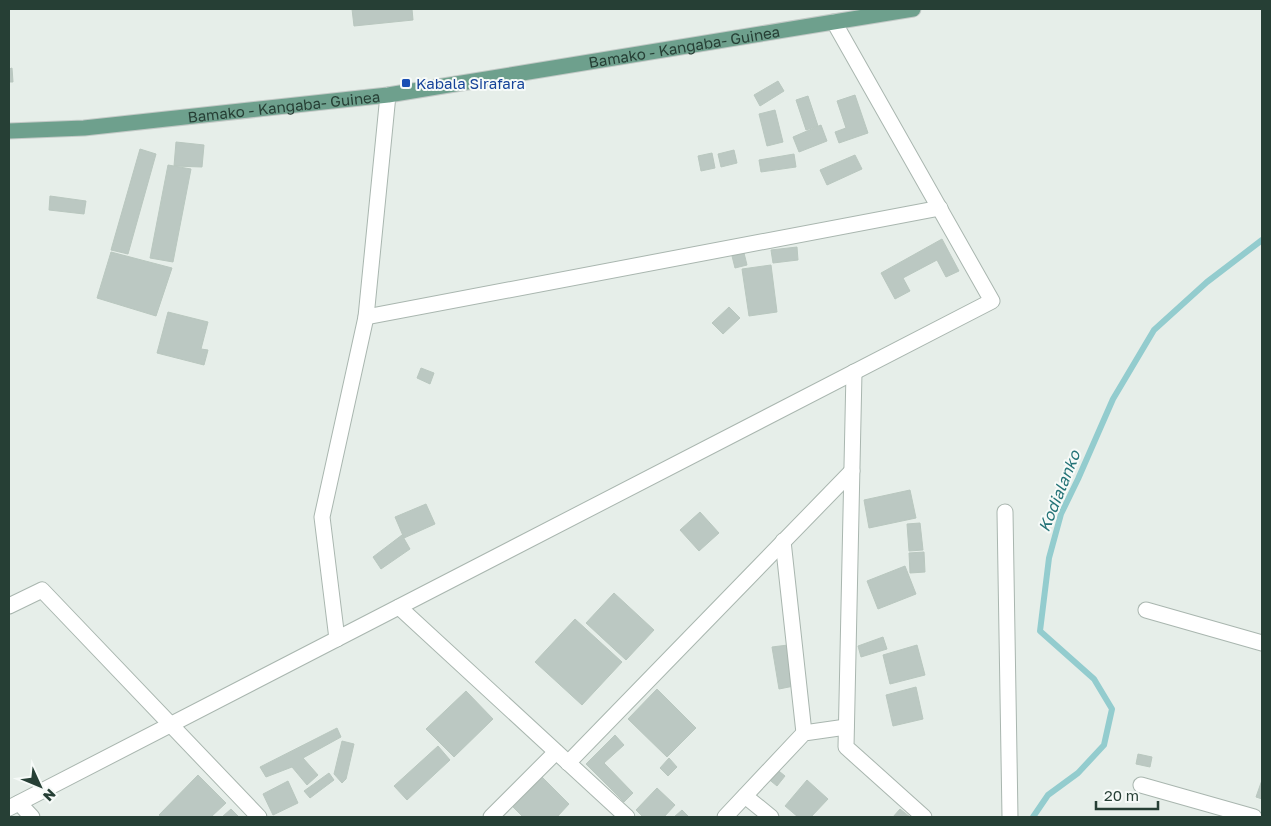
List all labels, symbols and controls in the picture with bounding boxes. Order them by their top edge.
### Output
street label: Bamako - Kangaba- Guinea [587,22,781,71]
place label: Kabala Sirafara [416,74,525,92]
marker: Kabala Sirafara [400,77,412,89]
street label: Bamako - Kangaba- Guinea [187,87,381,126]
water label: Kodialanko [1034,446,1085,535]
north arrow [15,761,65,811]
scale bar [1096,778,1158,810]
text: N [40,786,60,805]
text: 20 m [1104,786,1139,804]

